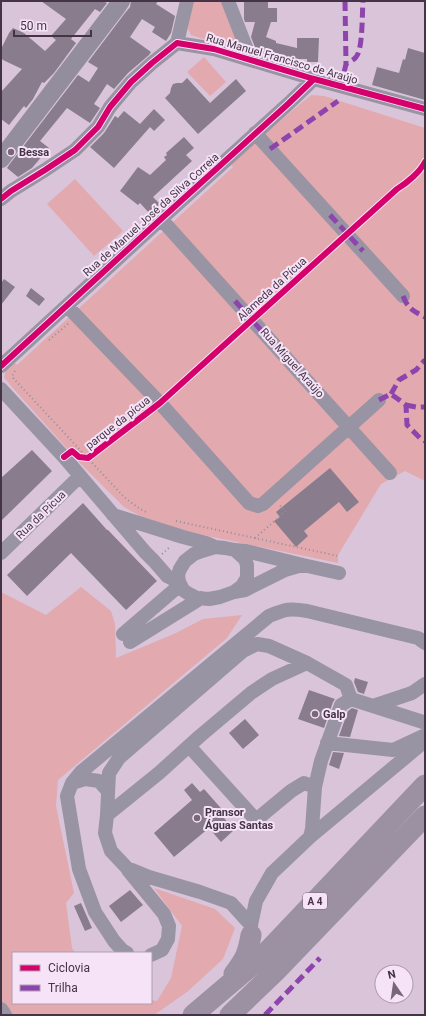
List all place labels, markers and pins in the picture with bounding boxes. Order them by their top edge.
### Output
place label: Bessa [19,146,49,159]
marker: Bessa [6,147,16,157]
place label: Galp [323,708,345,721]
marker: Galp [310,709,320,719]
place label: Pransor Águas Santas [205,806,274,832]
marker: Pransor Águas Santas [192,813,202,823]

